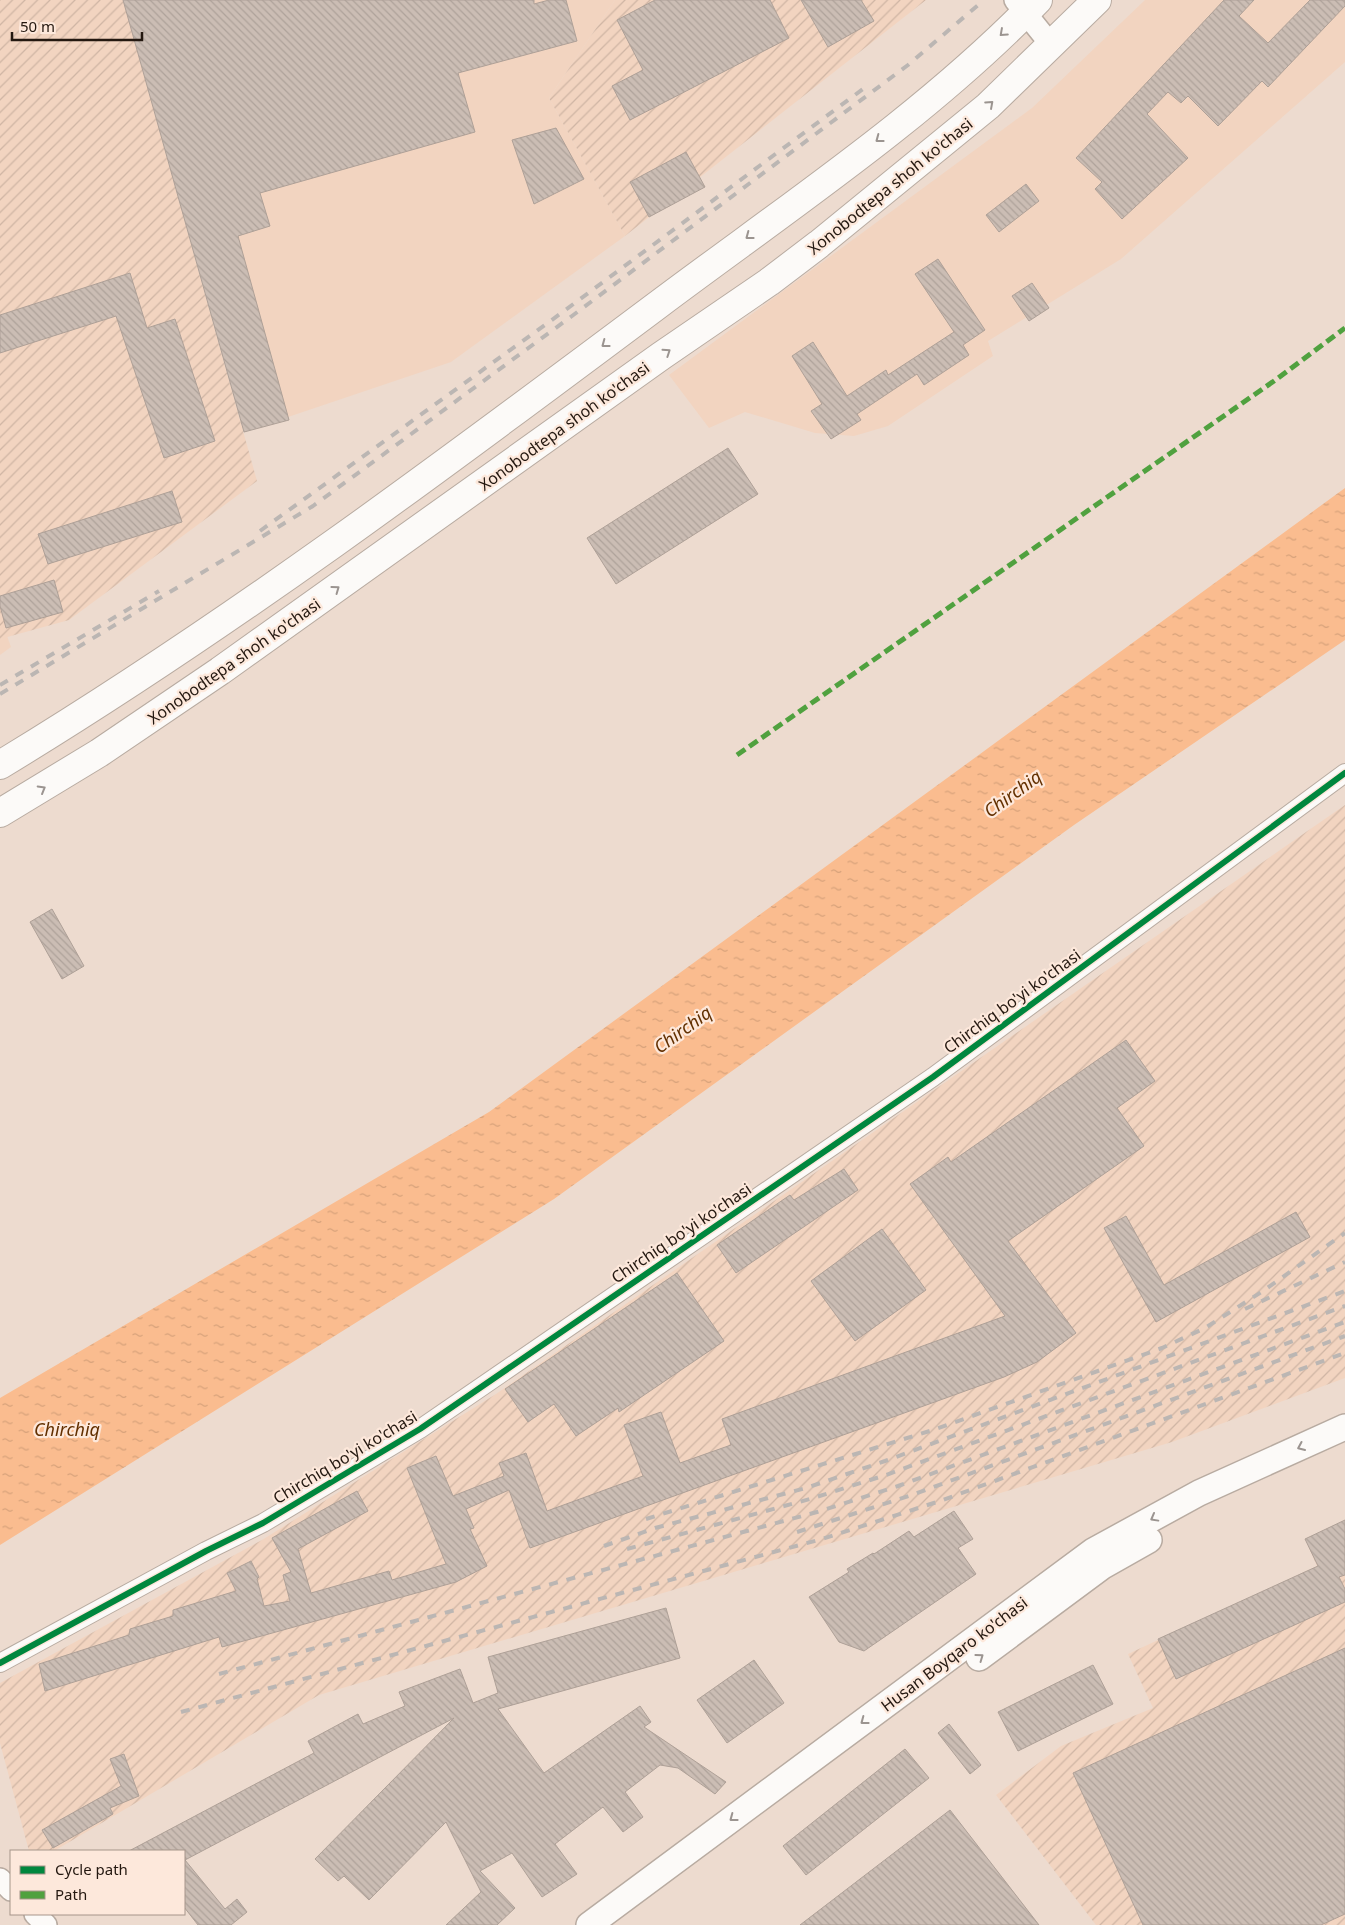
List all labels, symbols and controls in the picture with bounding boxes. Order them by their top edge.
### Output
scale bar [12,10,142,42]
text: 50 m [20,16,55,36]
one-way arrow [999,28,1008,37]
one-way arrow [984,100,993,109]
street label: Xonobodtepa shoh ko'chasi [803,113,977,259]
one-way arrow [875,133,885,142]
one-way arrow [746,231,755,239]
one-way arrow [602,339,611,347]
one-way arrow [661,349,671,358]
street label: Xonobodtepa shoh ko'chasi [474,357,654,495]
one-way arrow [330,586,340,595]
street label: Xonobodtepa shoh ko'chasi [143,593,325,729]
water label: Chirchiq [979,764,1046,822]
one-way arrow [37,785,46,795]
street label: Chirchiq bo'yi ko'chasi [939,944,1085,1058]
water label: Chirchiq [649,1000,716,1058]
street label: Chirchiq bo'yi ko'chasi [607,1178,755,1288]
street label: Chirchiq bo'yi ko'chasi [269,1405,421,1509]
water label: Chirchiq [34,1417,100,1441]
one-way arrow [1297,1441,1306,1451]
one-way arrow [1151,1511,1160,1521]
street label: Husan Boyqaro ko'chasi [876,1592,1032,1716]
one-way arrow [974,1654,983,1663]
one-way arrow [860,1715,870,1724]
one-way arrow [729,1812,739,1821]
legend [10,1850,185,1915]
text: Cycle path [55,1859,128,1879]
text: Path [55,1884,87,1904]

